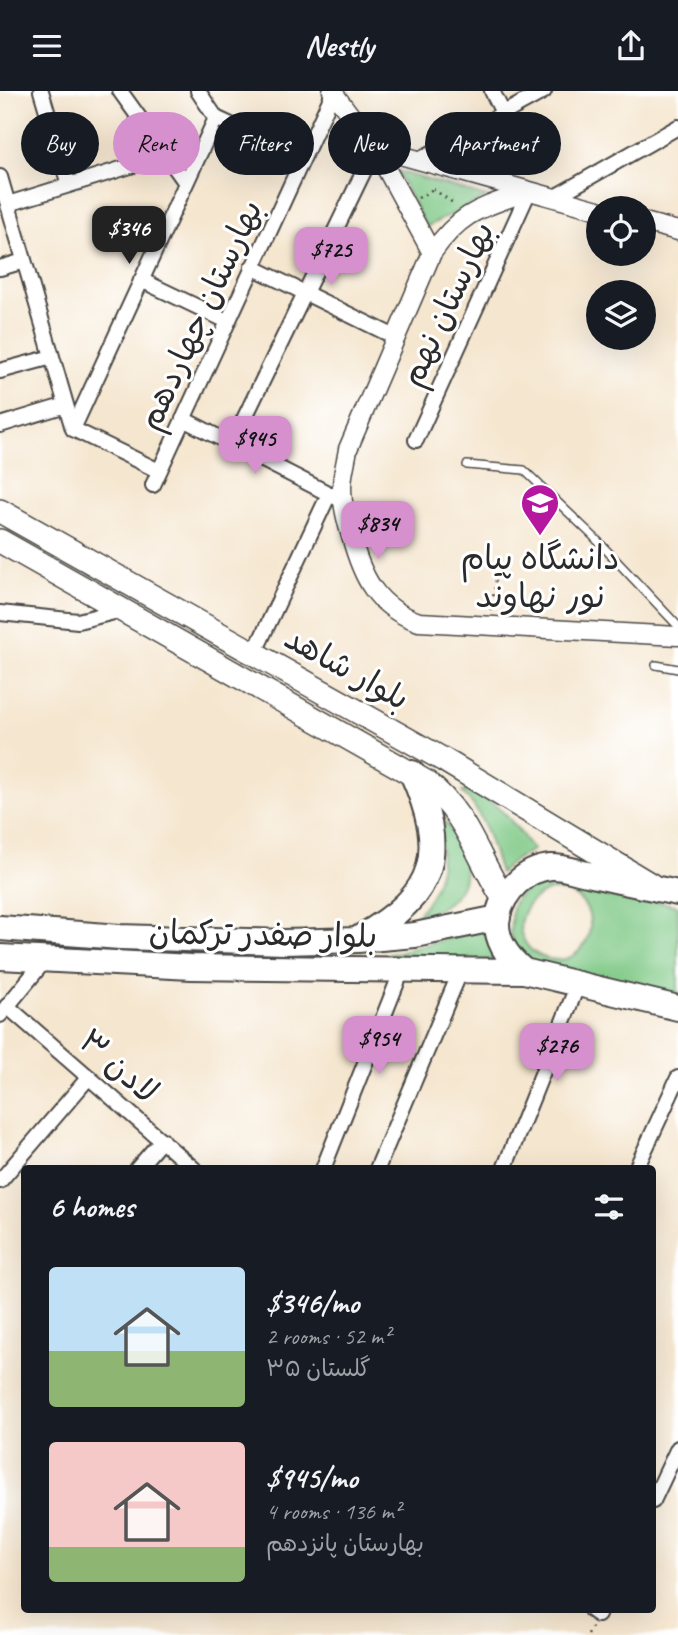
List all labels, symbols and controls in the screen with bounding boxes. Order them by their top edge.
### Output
text: Nestly [304,25,374,66]
icon: menu [28,27,66,65]
icon: share [612,27,650,65]
chip: Buy [21,112,99,175]
chip: Rent [113,112,200,175]
chip: Filters [214,112,314,175]
chip: New [328,112,411,175]
chip: Apartment [425,112,561,175]
street label: بهارستان چهاردهم [128,193,275,439]
map controls [586,196,656,350]
button: locate [586,196,656,266]
pin: $346 [88,207,170,266]
text: $346 [108,214,150,243]
street label: بهارستان نهم [390,215,507,395]
pin: $725 [290,227,372,287]
text: $725 [311,235,351,264]
button: layers [586,280,656,350]
pin: $945 [214,417,296,476]
text: $945 [235,424,275,453]
school or university icon: دانشگاه پیام نور نهاوند [519,482,561,537]
pin: $834 [337,501,419,561]
text: $834 [357,509,399,538]
place label: دانشگاه پیام نور نهاوند [460,537,620,617]
street label: بلوار شاهد [277,617,417,719]
street label: بلوار صفدر ترکمان [148,911,378,957]
pin: $954 [338,1017,420,1076]
street label: لادن ۳ [71,1020,167,1112]
pin: $276 [516,1023,598,1083]
text: $954 [359,1024,399,1053]
text: $276 [536,1031,578,1060]
text: 6 homes [49,1188,134,1226]
icon: filters [590,1188,628,1226]
text: $346/mo [266,1284,359,1322]
icon: home [105,1295,189,1379]
text: 2 rooms · 52 m² [266,1322,390,1351]
text: گلستان ۳۵ [266,1354,371,1383]
text: $945/mo [266,1459,358,1497]
icon: home [105,1470,189,1554]
text: 4 rooms · 136 m² [266,1497,401,1526]
text: بهارستان پانزدهم [266,1529,424,1558]

